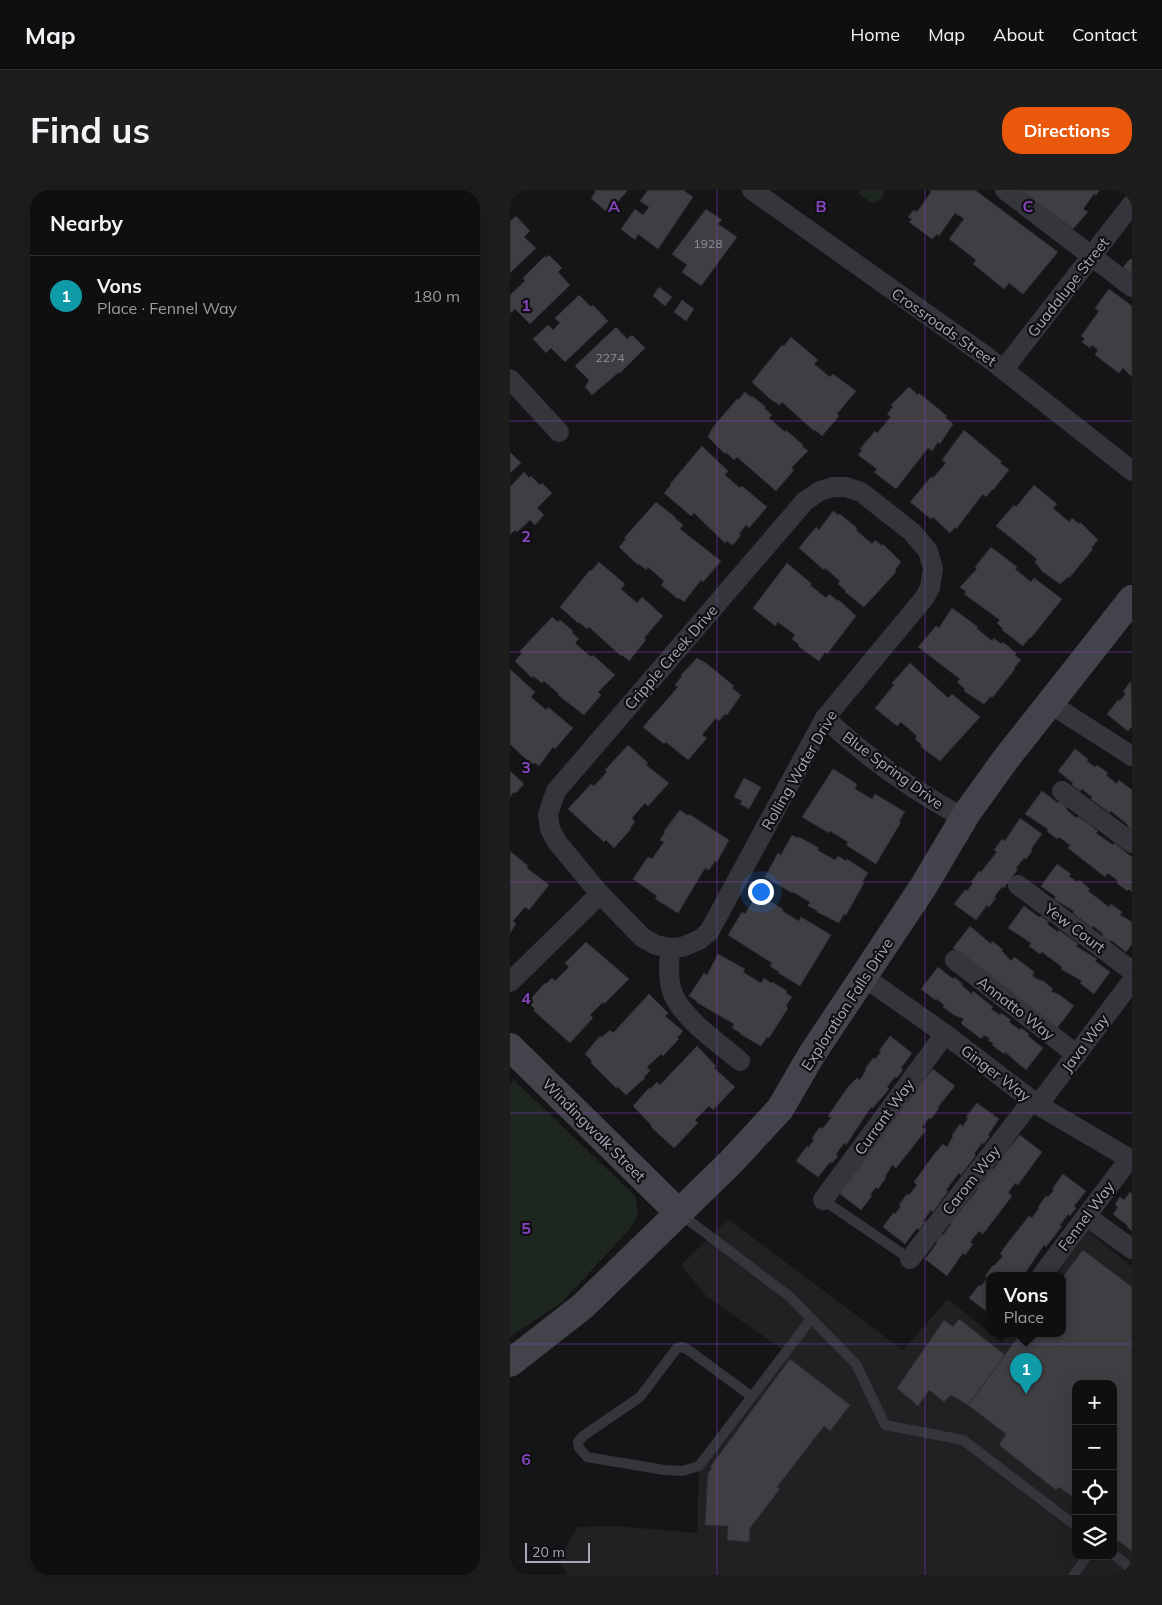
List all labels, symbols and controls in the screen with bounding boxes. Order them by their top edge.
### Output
text: Map [25,20,76,50]
text: Home [850,23,900,46]
text: Map [928,23,965,46]
text: About [993,23,1044,46]
text: Contact [1072,23,1137,46]
button: Directions [1002,107,1132,154]
text: Find us [30,108,150,152]
text: A [608,196,620,216]
text: B [815,196,827,216]
text: C [1023,196,1034,216]
text: Nearby [50,210,123,236]
street label: Guadalupe Street [1023,233,1113,341]
house number: 1928 [694,236,722,251]
text: Vons [97,274,142,298]
street label: Crossroads Street [888,284,1000,370]
text: 1 [61,286,71,306]
text: 180 m [413,286,460,306]
text: 1 [521,295,531,315]
text: Place · Fennel Way [97,298,237,318]
house number: 2274 [596,350,624,365]
text: 2 [521,526,531,546]
street label: Cripple Creek Drive [620,601,722,713]
street label: Rolling Water Drive [757,707,841,833]
street label: Blue Spring Drive [839,727,947,813]
text: 3 [521,757,531,777]
your location [748,879,774,905]
street label: Yew Court [1040,898,1109,957]
street label: Exploration Falls Drive [797,934,897,1074]
street label: Annatto Way [973,972,1059,1044]
text: 4 [521,988,531,1008]
street label: Java Way [1057,1010,1113,1076]
street label: Ginger Way [957,1041,1035,1105]
street label: Windingwalk Street [538,1074,650,1186]
street label: Currant Way [850,1075,918,1159]
street label: Carom Way [938,1142,1004,1218]
street label: Fennel Way [1054,1177,1118,1255]
text: 5 [521,1218,531,1238]
popup [986,1272,1066,1337]
text: Vons [1004,1283,1048,1307]
text: Place [1004,1307,1044,1327]
pin: 1 [1010,1353,1042,1394]
map controls [1072,1380,1117,1560]
button: + [1072,1380,1117,1425]
button: − [1072,1425,1117,1470]
text: 6 [521,1449,531,1469]
button: locate [1072,1470,1117,1515]
button: layers [1072,1515,1117,1560]
scale bar [525,1540,590,1563]
text: 20 m [532,1543,565,1561]

